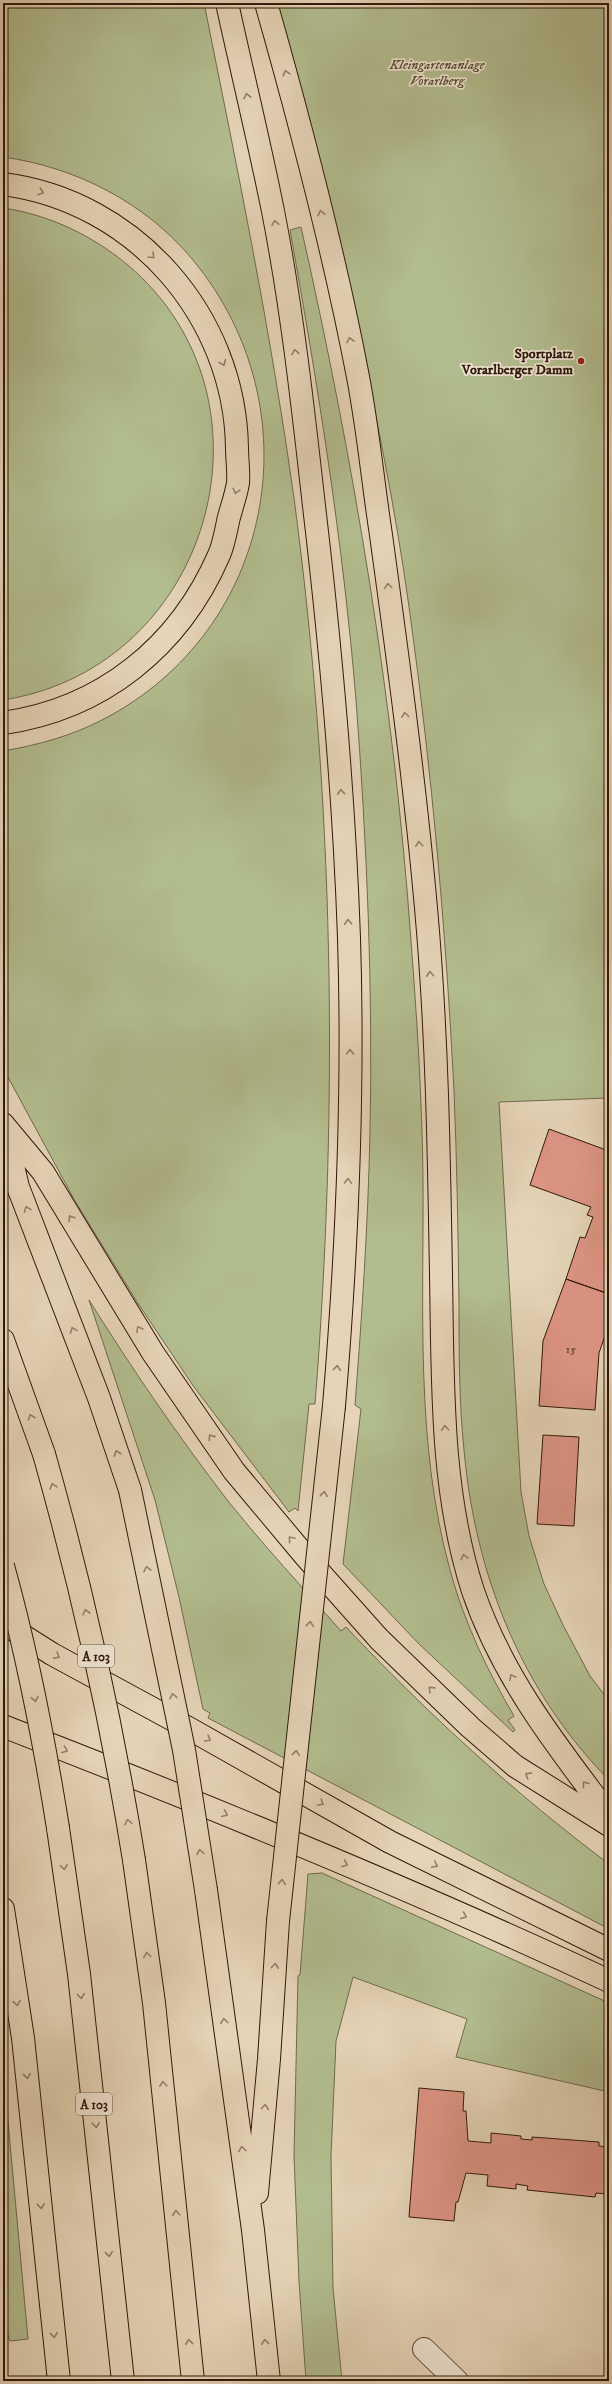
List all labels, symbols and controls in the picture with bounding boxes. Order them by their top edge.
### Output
park label: Kleingartenanlage Vorarlberg [388,56,486,90]
one-way arrow [282,70,291,77]
one-way arrow [244,93,252,99]
one-way arrow [37,187,44,195]
one-way arrow [318,210,326,216]
one-way arrow [271,220,280,226]
one-way arrow [147,251,155,259]
one-way arrow [346,337,354,343]
place label: Sportplatz Vorarlberger Damm [461,345,574,379]
one-way arrow [291,349,300,355]
marker: Sportplatz Vorarlberger Damm [576,356,586,366]
one-way arrow [218,359,226,367]
one-way arrow [232,488,240,495]
one-way arrow [384,583,393,589]
one-way arrow [401,712,410,718]
one-way arrow [337,789,346,795]
one-way arrow [415,841,424,847]
one-way arrow [344,919,353,925]
one-way arrow [426,971,435,977]
one-way arrow [346,1049,354,1055]
one-way arrow [344,1178,352,1184]
one-way arrow [23,1205,31,1212]
one-way arrow [68,1215,76,1222]
one-way arrow [136,1326,143,1333]
one-way arrow [69,1327,77,1334]
house number: 15 [566,1342,576,1357]
one-way arrow [332,1365,341,1371]
one-way arrow [27,1414,36,1421]
one-way arrow [440,1425,449,1431]
one-way arrow [209,1434,216,1441]
one-way arrow [113,1449,122,1456]
one-way arrow [49,1483,58,1490]
one-way arrow [319,1491,328,1497]
one-way arrow [288,1536,295,1544]
one-way arrow [460,1553,468,1560]
one-way arrow [143,1565,151,1572]
one-way arrow [83,1608,91,1615]
one-way arrow [305,1621,314,1627]
road number: A 103 [78,1645,114,1667]
one-way arrow [53,1652,60,1659]
one-way arrow [509,1674,516,1681]
one-way arrow [428,1686,436,1694]
one-way arrow [170,1693,178,1699]
one-way arrow [30,1696,38,1702]
one-way arrow [204,1734,211,1741]
one-way arrow [62,1746,69,1754]
one-way arrow [291,1750,300,1756]
one-way arrow [525,1772,532,1780]
one-way arrow [583,1781,590,1788]
one-way arrow [317,1798,324,1805]
one-way arrow [221,1809,229,1817]
one-way arrow [124,1818,133,1825]
one-way arrow [196,1848,205,1855]
one-way arrow [341,1859,349,1867]
one-way arrow [431,1861,438,1868]
one-way arrow [59,1864,68,1870]
one-way arrow [277,1879,286,1885]
one-way arrow [461,1911,468,1919]
one-way arrow [143,1951,152,1958]
one-way arrow [270,1963,279,1969]
one-way arrow [77,1993,86,1999]
one-way arrow [13,2000,21,2006]
one-way arrow [220,2018,229,2024]
one-way arrow [22,2073,31,2079]
one-way arrow [158,2081,167,2087]
road number: A 103 [76,2093,112,2115]
one-way arrow [260,2104,269,2110]
one-way arrow [92,2122,101,2128]
one-way arrow [238,2146,247,2152]
one-way arrow [36,2203,45,2209]
one-way arrow [171,2210,180,2216]
one-way arrow [105,2251,114,2257]
one-way arrow [49,2332,58,2338]
one-way arrow [185,2339,194,2345]
one-way arrow [261,2339,270,2345]

